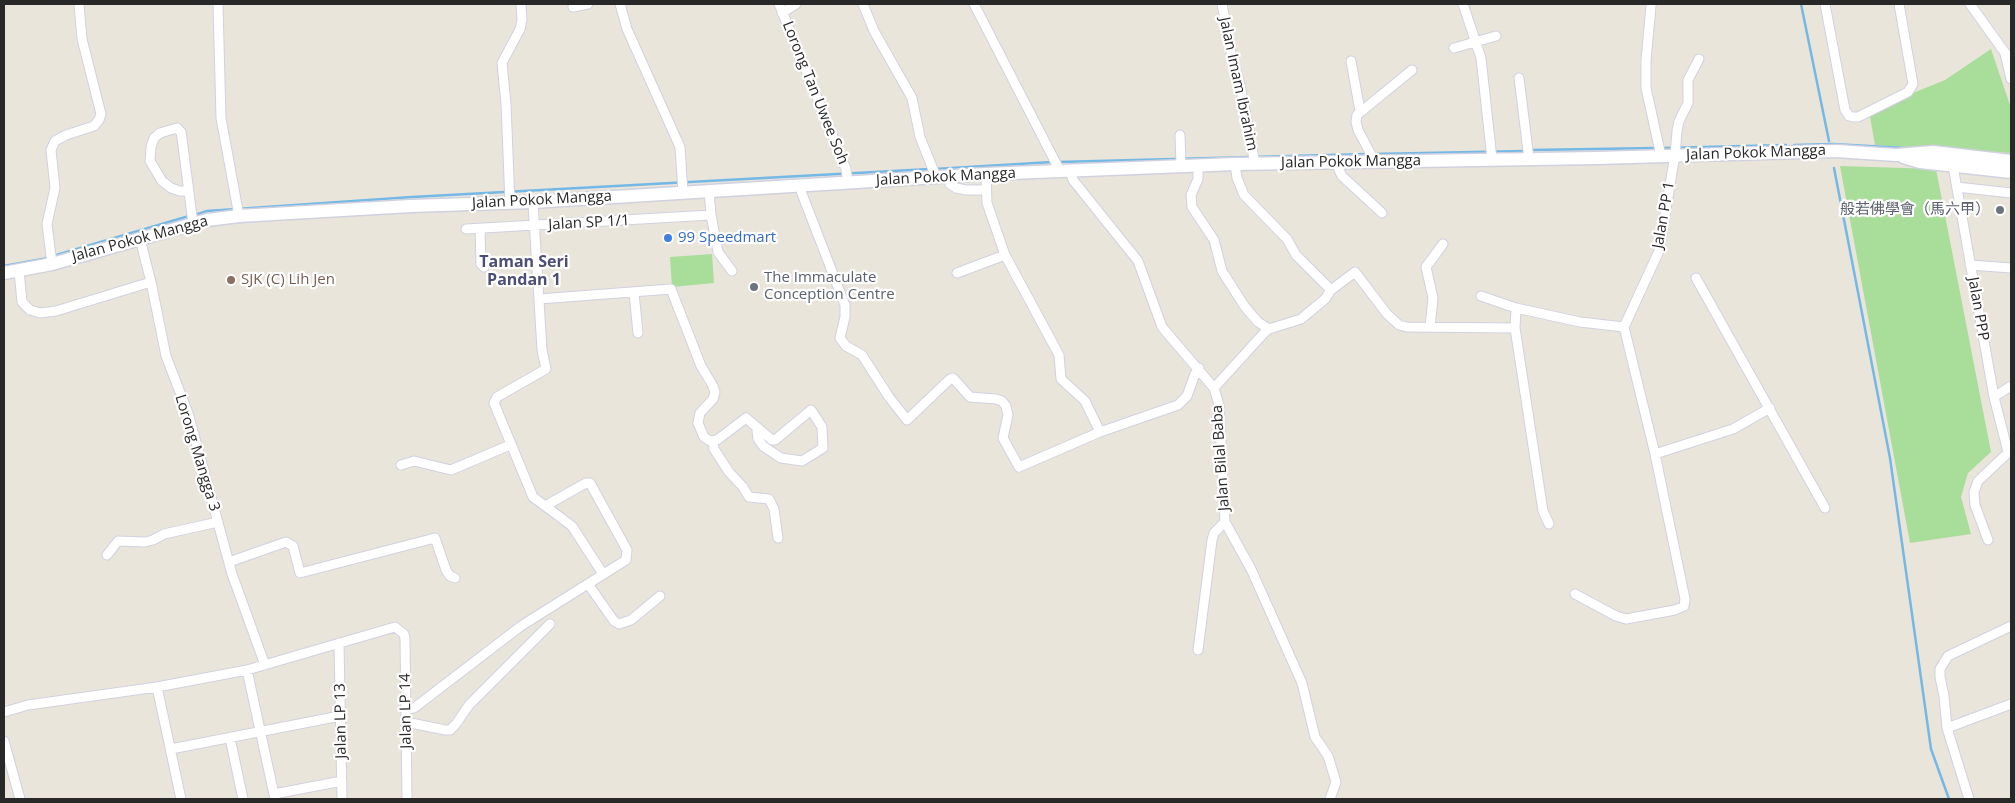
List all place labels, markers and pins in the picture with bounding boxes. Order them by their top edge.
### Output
place label: 般若佛學會（馬六甲） [1840,201,1990,219]
marker: 般若佛學會（馬六甲） [1994,204,2006,216]
place label: 99 Speedmart [678,229,776,247]
marker: 99 Speedmart [662,232,674,244]
place label: The Immaculate Conception Centre [764,269,895,304]
place label: SJK (C) Lih Jen [241,271,335,289]
marker: SJK (C) Lih Jen [225,274,237,286]
marker: The Immaculate Conception Centre [748,281,760,293]

